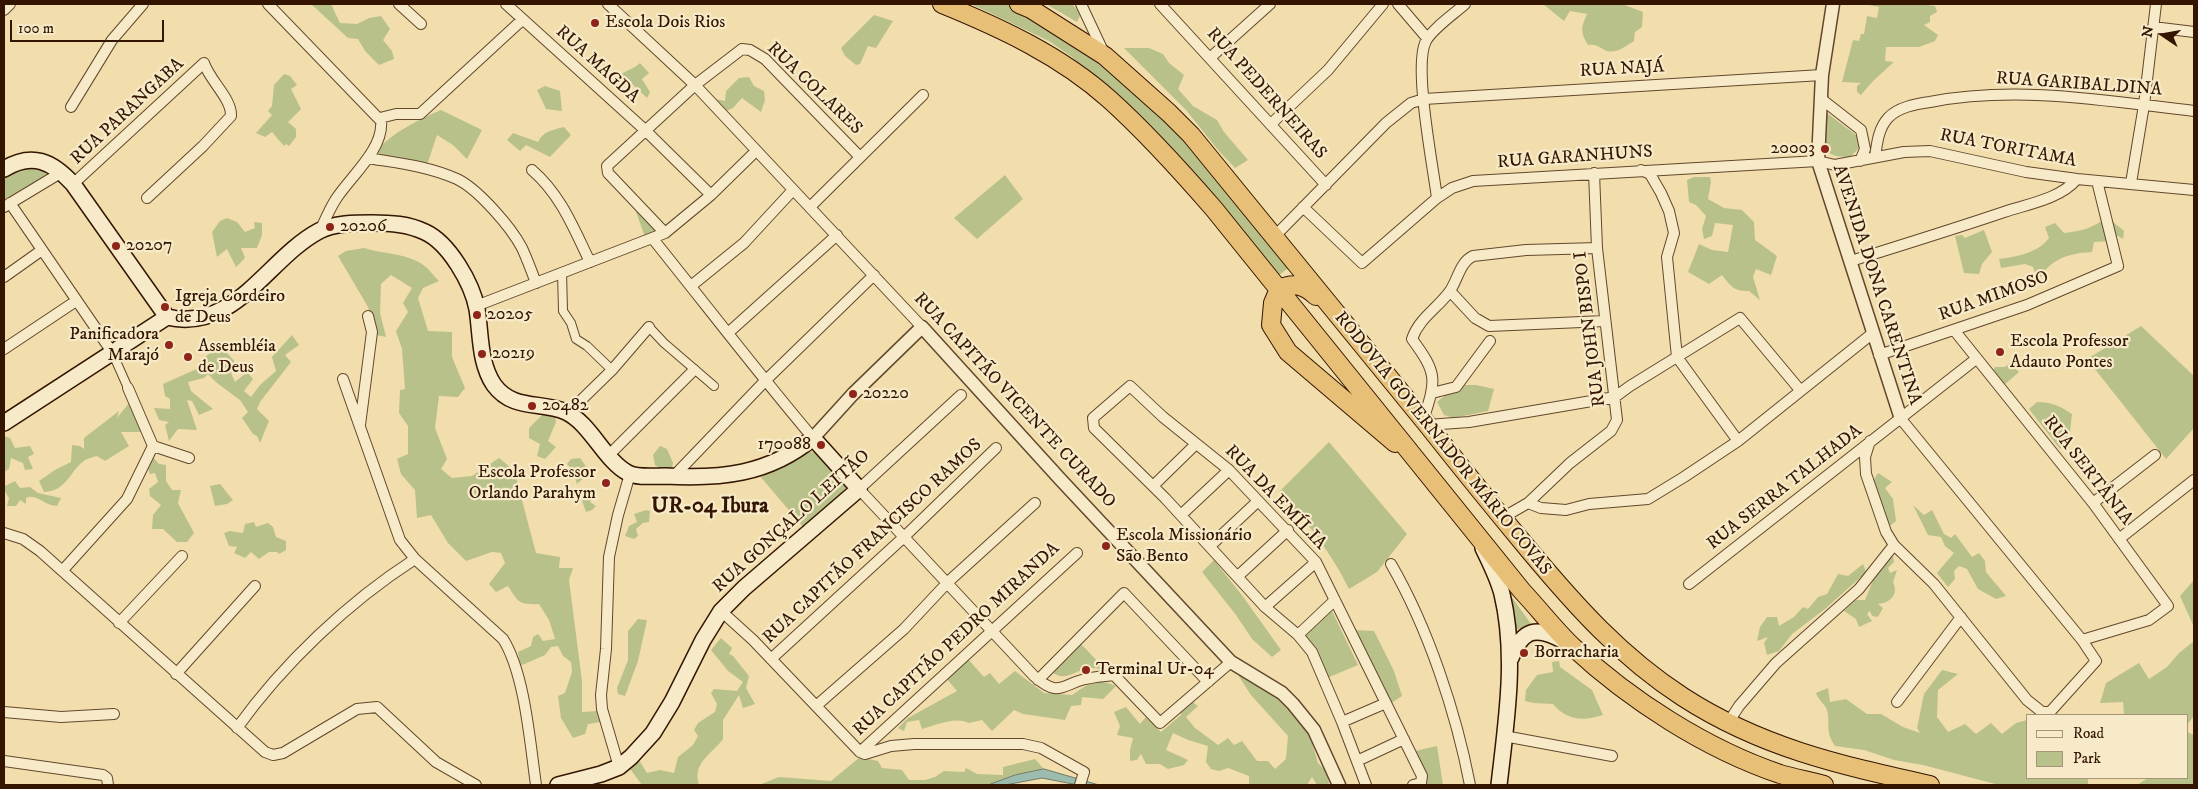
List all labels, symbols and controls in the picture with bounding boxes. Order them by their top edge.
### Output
scale bar [12,10,166,42]
north arrow [2138,10,2188,60]
place label: Escola Dois Rios [605,12,725,34]
marker: Escola Dois Rios [589,17,601,29]
text: 100 m [18,19,54,38]
street label: RUA MAGDA [551,22,643,108]
street label: RUA PEDERNEIRAS [1201,24,1331,164]
text: N [2138,24,2158,39]
street label: RUA COLARES [762,38,866,140]
street label: RUA PARANGABA [67,54,189,170]
street label: RUA NAJÁ [1579,57,1665,83]
street label: RUA GARIBALDINA [1995,68,2163,102]
street label: RUA TORITAMA [1938,125,2078,173]
place label: 20003 [1770,138,1815,160]
street label: RUA GARANHUNS [1497,142,1653,174]
marker: 20003 [1819,143,1831,155]
street label: AVENIDA DONA CARENTINA [1827,162,1925,408]
place label: 20206 [340,216,386,238]
marker: 20206 [324,221,336,233]
place label: 20207 [126,235,173,257]
marker: 20207 [110,240,122,252]
street label: RUA JOHN BISPO I [1571,250,1611,408]
street label: RUA MIMOSO [1936,267,2052,327]
place label: Igreja Cordeiro de Deus [175,286,285,328]
street label: RUA CAPITÃO VICENTE CURADO [908,289,1120,513]
marker: Igreja Cordeiro de Deus [159,301,171,313]
place label: 20205 [487,304,533,326]
street label: RODOVIA GOVERNADOR MÁRIO COVAS [1329,308,1555,580]
marker: 20205 [471,309,483,321]
place label: Panificadora Marajó [69,324,159,366]
place label: Escola Professor Adauto Pontes [2010,331,2128,374]
place label: Assembléia de Deus [198,336,276,378]
marker: Panificadora Marajó [163,339,175,351]
place label: 20219 [492,343,535,365]
marker: Escola Professor Adauto Pontes [1994,346,2006,358]
marker: 20219 [476,348,488,360]
marker: Assembléia de Deus [182,351,194,363]
place label: 20220 [863,383,909,405]
marker: 20220 [847,388,859,400]
place label: 20482 [542,395,589,417]
marker: 20482 [526,400,538,412]
street label: RUA SERTÂNIA [2038,412,2136,530]
street label: RUA SERRA TALHADA [1703,421,1867,555]
place label: 170088 [758,434,811,456]
street label: RUA CAPITÃO FRANCISCO RAMOS [759,435,987,649]
marker: 170088 [815,439,827,451]
street label: RUA DA EMÍLIA [1219,441,1331,555]
street label: RUA GONÇALO LEITÃO [709,446,875,598]
place label: Escola Professor Orlando Parahym [469,462,596,504]
marker: Escola Professor Orlando Parahym [600,477,612,489]
district label: UR-04 Ibura [651,494,769,520]
place label: Escola Missionário São Bento [1116,525,1252,568]
street label: RUA CAPITÃO PEDRO MIRANDA [849,539,1065,741]
marker: Escola Missionário São Bento [1100,540,1112,552]
place label: Borracharia [1534,642,1619,664]
marker: Borracharia [1518,647,1530,659]
place label: Terminal Ur-04 [1096,659,1214,681]
marker: Terminal Ur-04 [1080,664,1092,676]
legend [2026,714,2188,779]
text: Road [2073,724,2104,743]
text: Park [2073,749,2101,768]

